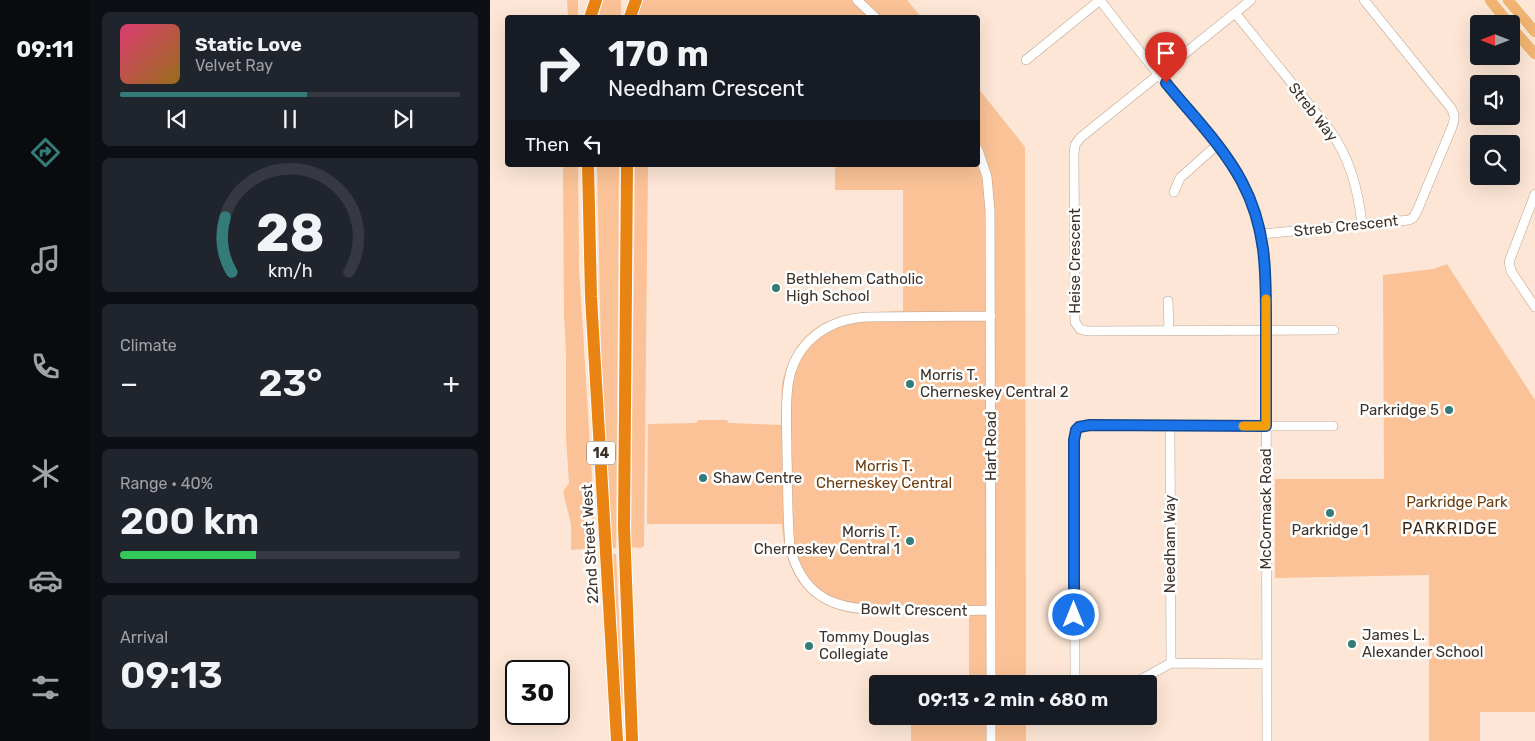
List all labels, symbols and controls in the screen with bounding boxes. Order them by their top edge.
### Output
north arrow [1470,15,1520,65]
map controls [1470,15,1520,185]
pin [1145,32,1187,83]
text: Static Love [195,33,302,56]
text: 170 m [608,33,709,75]
icon: right [525,35,590,100]
text: 09:11 [16,36,74,63]
icon: arrive [1152,39,1180,67]
text: Velvet Ray [195,56,273,75]
text: Needham Crescent [608,75,804,102]
button: sound [1470,75,1520,125]
street label: Streb Way [1284,79,1342,145]
icon: previous [163,105,191,133]
icon: pause [276,105,304,133]
icon: next [389,105,417,133]
icon: left [579,130,607,158]
text: Then [525,133,569,156]
icon: directions [28,135,63,170]
button: search [1470,135,1520,185]
text: 28 [255,202,325,264]
street label: Heise Crescent [1066,208,1084,314]
street label: Streb Crescent [1293,212,1399,240]
icon: music [28,242,63,277]
text: km/h [268,260,312,281]
place label: Bethlehem Catholic High School [786,270,923,305]
marker: Bethlehem Catholic High School [770,282,782,294]
text: Climate [120,336,177,355]
icon: phone [28,349,63,384]
text: 23° [258,360,322,406]
place label: Morris T. Cherneskey Central 2 [920,366,1069,401]
text: − [120,367,138,400]
text: + [443,367,460,400]
marker: Morris T. Cherneskey Central 2 [904,378,916,390]
place label: Parkridge 5 [1360,401,1439,419]
marker: Parkridge 5 [1443,404,1455,416]
street label: Hart Road [982,411,1000,481]
road number: 14 [587,442,615,464]
street label: McCormack Road [1257,448,1275,570]
icon: climate [28,456,63,491]
park label: Morris T. Cherneskey Central [816,457,952,492]
place label: Shaw Centre [713,469,802,487]
marker: Shaw Centre [697,472,709,484]
text: Range · 40% [120,474,213,493]
street label: 22nd Street West [578,484,602,604]
park label: Parkridge Park [1406,493,1508,511]
street label: Needham Way [1161,495,1179,593]
text: 200 km [120,498,259,544]
marker: Parkridge 1 [1324,507,1336,519]
district label: PARKRIDGE [1402,519,1498,538]
place label: Parkridge 1 [1292,521,1368,539]
place label: Morris T. Cherneskey Central 1 [754,523,900,558]
marker: Morris T. Cherneskey Central 1 [904,535,916,547]
icon: car [28,563,63,598]
position arrow [1047,588,1099,640]
street label: Bowlt Crescent [860,600,968,620]
place label: James L. Alexander School [1362,626,1483,661]
text: Arrival [120,628,168,647]
place label: Tommy Douglas Collegiate [819,628,930,663]
marker: James L. Alexander School [1346,638,1358,650]
marker: Tommy Douglas Collegiate [803,640,815,652]
text: 09:13 [120,652,223,698]
speed limit sign: 30 [505,660,570,725]
icon: filters [28,670,63,705]
text: 09:13 · 2 min · 680 m [918,688,1108,711]

